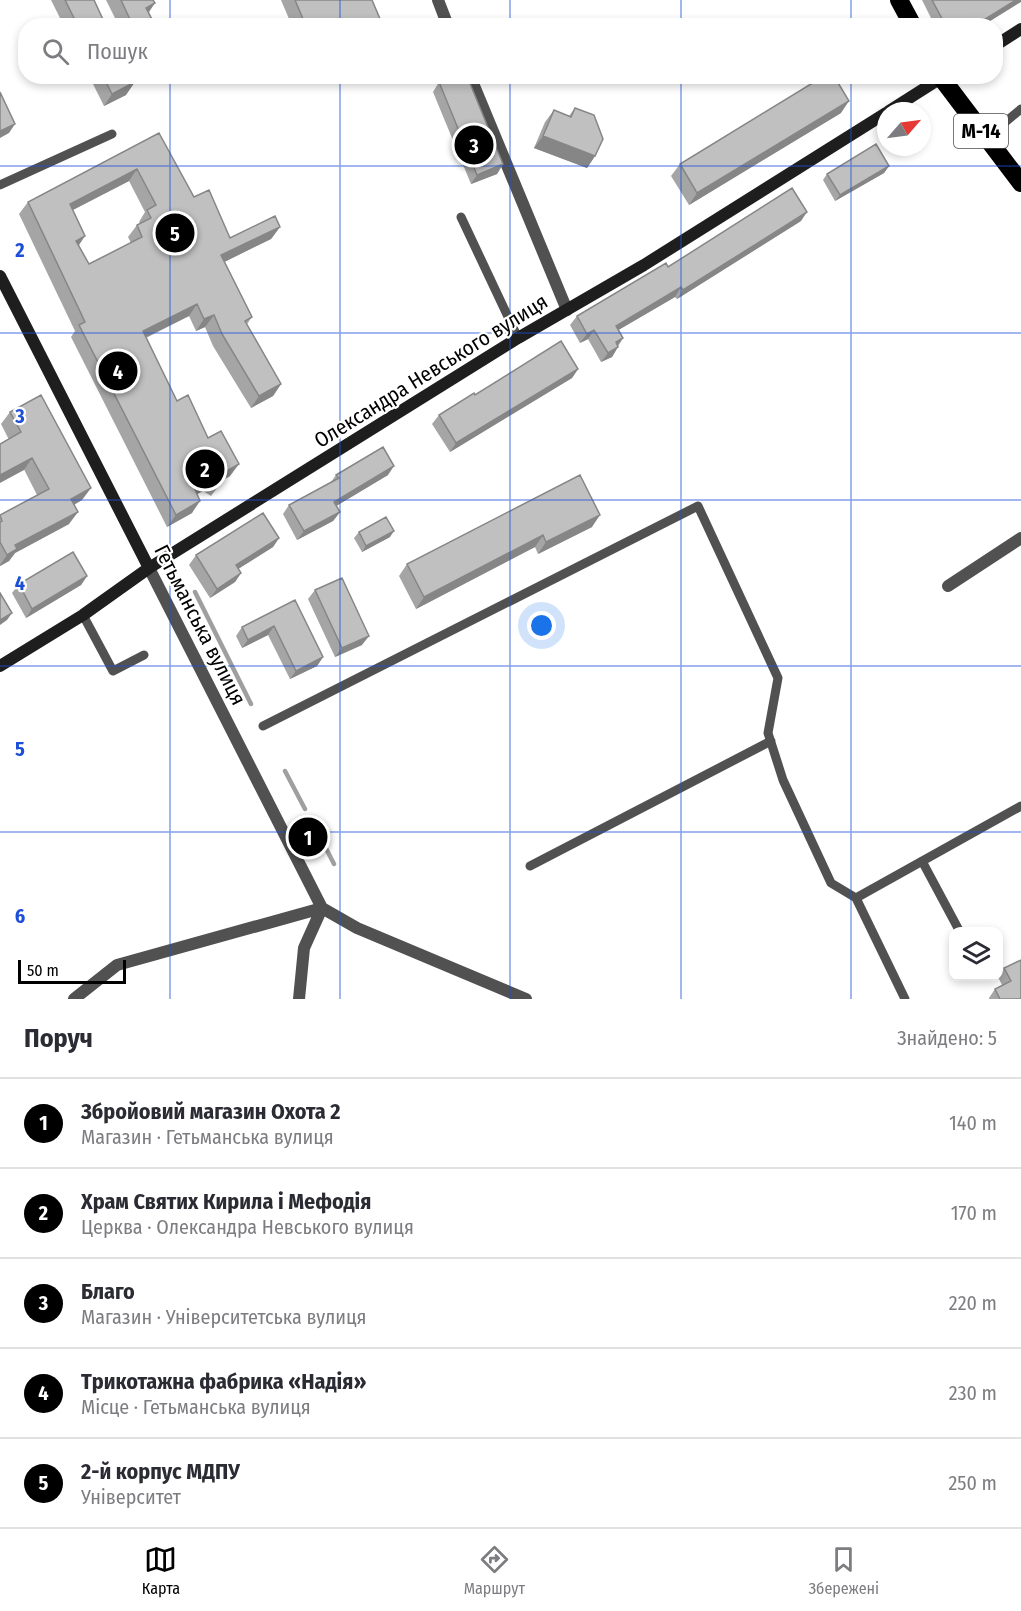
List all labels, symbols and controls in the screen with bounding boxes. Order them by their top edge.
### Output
search box [18,18,1003,84]
icon: search [39,35,72,68]
text: Пошук [87,38,148,65]
north arrow [877,102,931,156]
road number: М-14 [954,114,1008,148]
pin: 3 [454,122,494,168]
pin: 5 [156,210,195,256]
text: 2 [14,238,25,262]
street label: Олександра Невського вулиця [309,288,553,454]
pin: 4 [98,348,138,394]
text: 3 [14,404,25,428]
pin: 2 [186,446,224,492]
street label: Гетьманська вулиця [148,541,252,709]
text: 4 [15,571,25,595]
your location [527,611,556,640]
text: 5 [15,737,25,761]
pin: 1 [288,814,328,860]
text: 6 [15,904,25,928]
map controls [949,927,1003,981]
button: layers [949,927,1003,981]
scale bar [18,957,126,984]
text: 50 m [27,961,59,980]
text: Поруч [24,1023,93,1054]
text: Знайдено: 5 [897,1026,997,1050]
text: Збройовий магазин Охота 2 [81,1098,340,1125]
text: 1 [39,1111,48,1135]
text: 140 m [949,1111,997,1135]
text: Магазин · Гетьманська вулиця [81,1125,334,1149]
text: Храм Святих Кирила і Мефодія [81,1188,371,1215]
text: 2 [39,1201,48,1225]
text: 170 m [951,1201,997,1225]
text: Церква · Олександра Невського вулиця [81,1215,414,1239]
text: Благо [81,1278,135,1305]
text: 3 [39,1291,48,1315]
text: 220 m [949,1291,997,1315]
text: Магазин · Університетська вулиця [81,1305,366,1329]
text: Трикотажна фабрика «Надія» [81,1368,366,1395]
text: 4 [38,1381,49,1405]
text: 230 m [949,1381,997,1405]
text: Місце · Гетьманська вулиця [81,1395,311,1419]
text: 2-й корпус МДПУ [81,1458,240,1485]
text: 5 [39,1471,48,1495]
text: 250 m [949,1471,997,1495]
text: Університет [81,1485,181,1509]
tab: Карта [142,1543,180,1598]
tab: Маршрут [464,1543,525,1598]
tab: Збережені [809,1543,879,1598]

